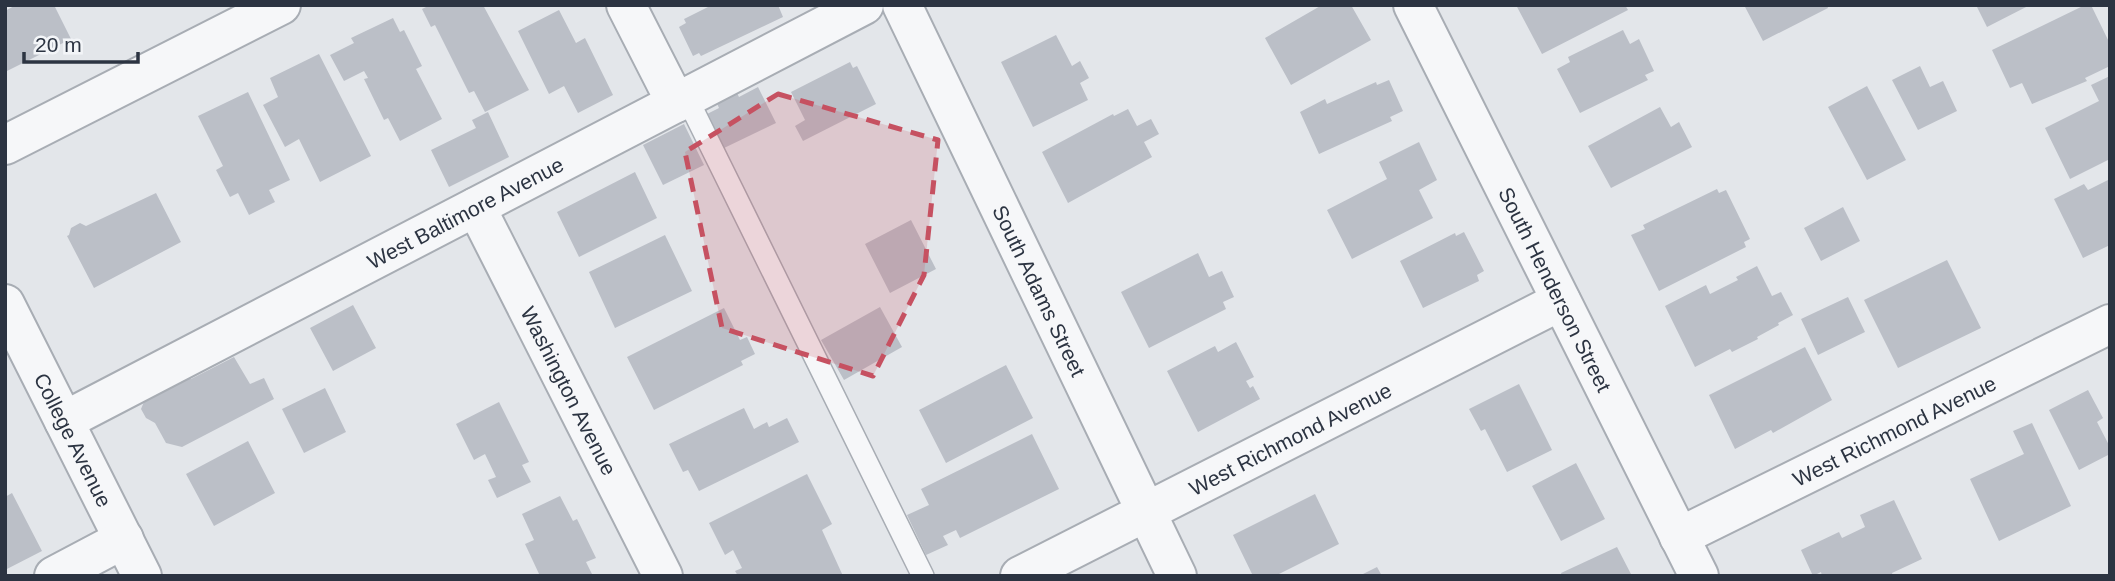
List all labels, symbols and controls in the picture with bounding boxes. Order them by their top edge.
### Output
scale bar [24,21,138,65]
text: 20 m [35,33,82,56]
street label: West Baltimore Avenue [363,152,567,273]
street label: South Henderson Street [1495,183,1616,395]
street label: South Adams Street [989,201,1091,380]
street label: Washington Avenue [517,303,621,479]
street label: College Avenue [30,369,117,510]
street label: West Richmond Avenue [1789,371,1999,490]
street label: West Richmond Avenue [1185,378,1395,500]

